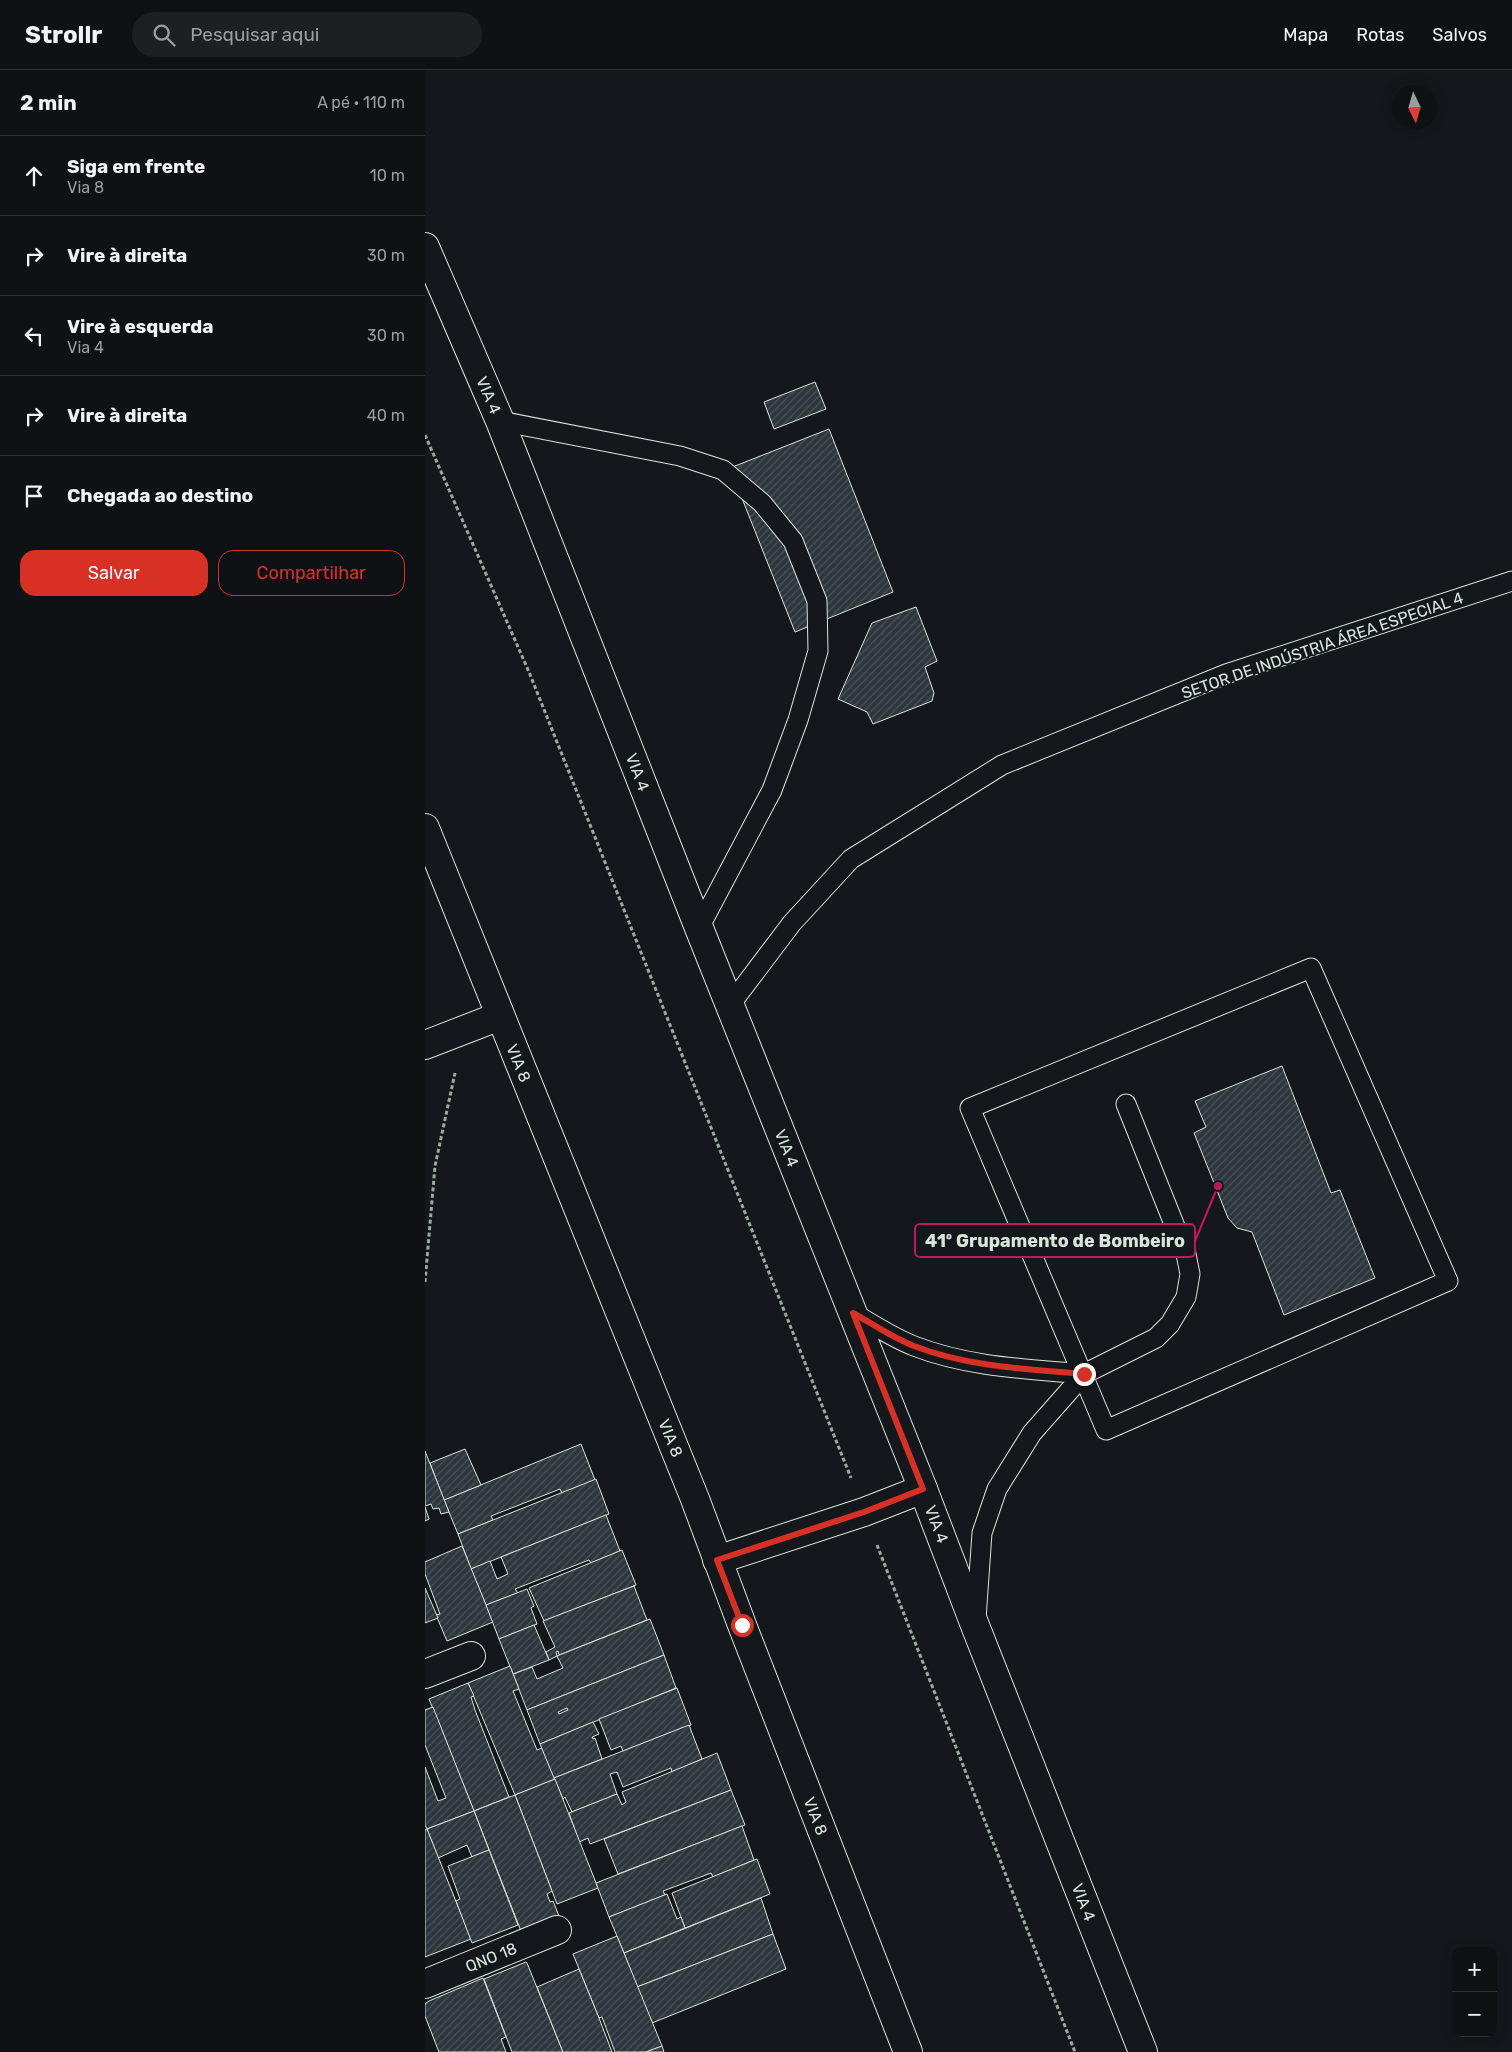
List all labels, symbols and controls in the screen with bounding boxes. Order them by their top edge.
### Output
search box [132,12,482,57]
text: Strollr [25,21,102,49]
icon: search [150,21,178,49]
text: Pesquisar aqui [190,23,319,46]
text: Mapa [1283,24,1328,46]
text: Rotas [1356,24,1404,46]
text: Salvos [1432,24,1487,46]
north arrow [1392,85,1437,130]
text: 2 min [20,90,77,115]
text: A pé · 110 m [317,93,405,112]
text: Siga em frente [67,155,205,178]
icon: ahead [20,162,48,190]
text: 10 m [370,166,405,185]
text: Via 8 [67,178,104,197]
icon: right [20,242,48,270]
text: Vire à direita [67,244,187,267]
text: 30 m [367,246,405,265]
text: Vire à esquerda [67,315,214,338]
icon: left [20,322,48,350]
text: 30 m [367,326,405,345]
text: Via 4 [67,338,104,357]
street label: VIA 4 [472,374,505,417]
icon: right [20,402,48,430]
text: Vire à direita [67,404,187,427]
text: 40 m [367,406,405,425]
icon: arrive [20,482,48,510]
text: Chegada ao destino [67,484,253,507]
button: Salvar [20,550,208,596]
button: Compartilhar [218,550,405,596]
street label: SETOR DE INDÚSTRIA ÁREA ESPECIAL 4 [1178,587,1466,703]
street label: VIA 4 [622,751,653,794]
street label: VIA 8 [502,1041,535,1085]
street label: VIA 4 [770,1127,803,1170]
callout: 41º Grupamento de Bombeiro [915,1224,1195,1257]
text: 41º Grupamento de Bombeiro [925,1230,1185,1252]
route end [1073,1363,1096,1386]
street label: VIA 8 [654,1416,687,1460]
street label: VIA 4 [921,1503,952,1546]
route start [731,1614,754,1637]
street label: VIA 8 [800,1794,831,1838]
street label: VIA 4 [1068,1881,1099,1924]
street label: QNO 18 [463,1939,520,1976]
map controls [1452,1947,1497,2037]
button: + [1452,1947,1497,1992]
button: − [1452,1992,1497,2037]

